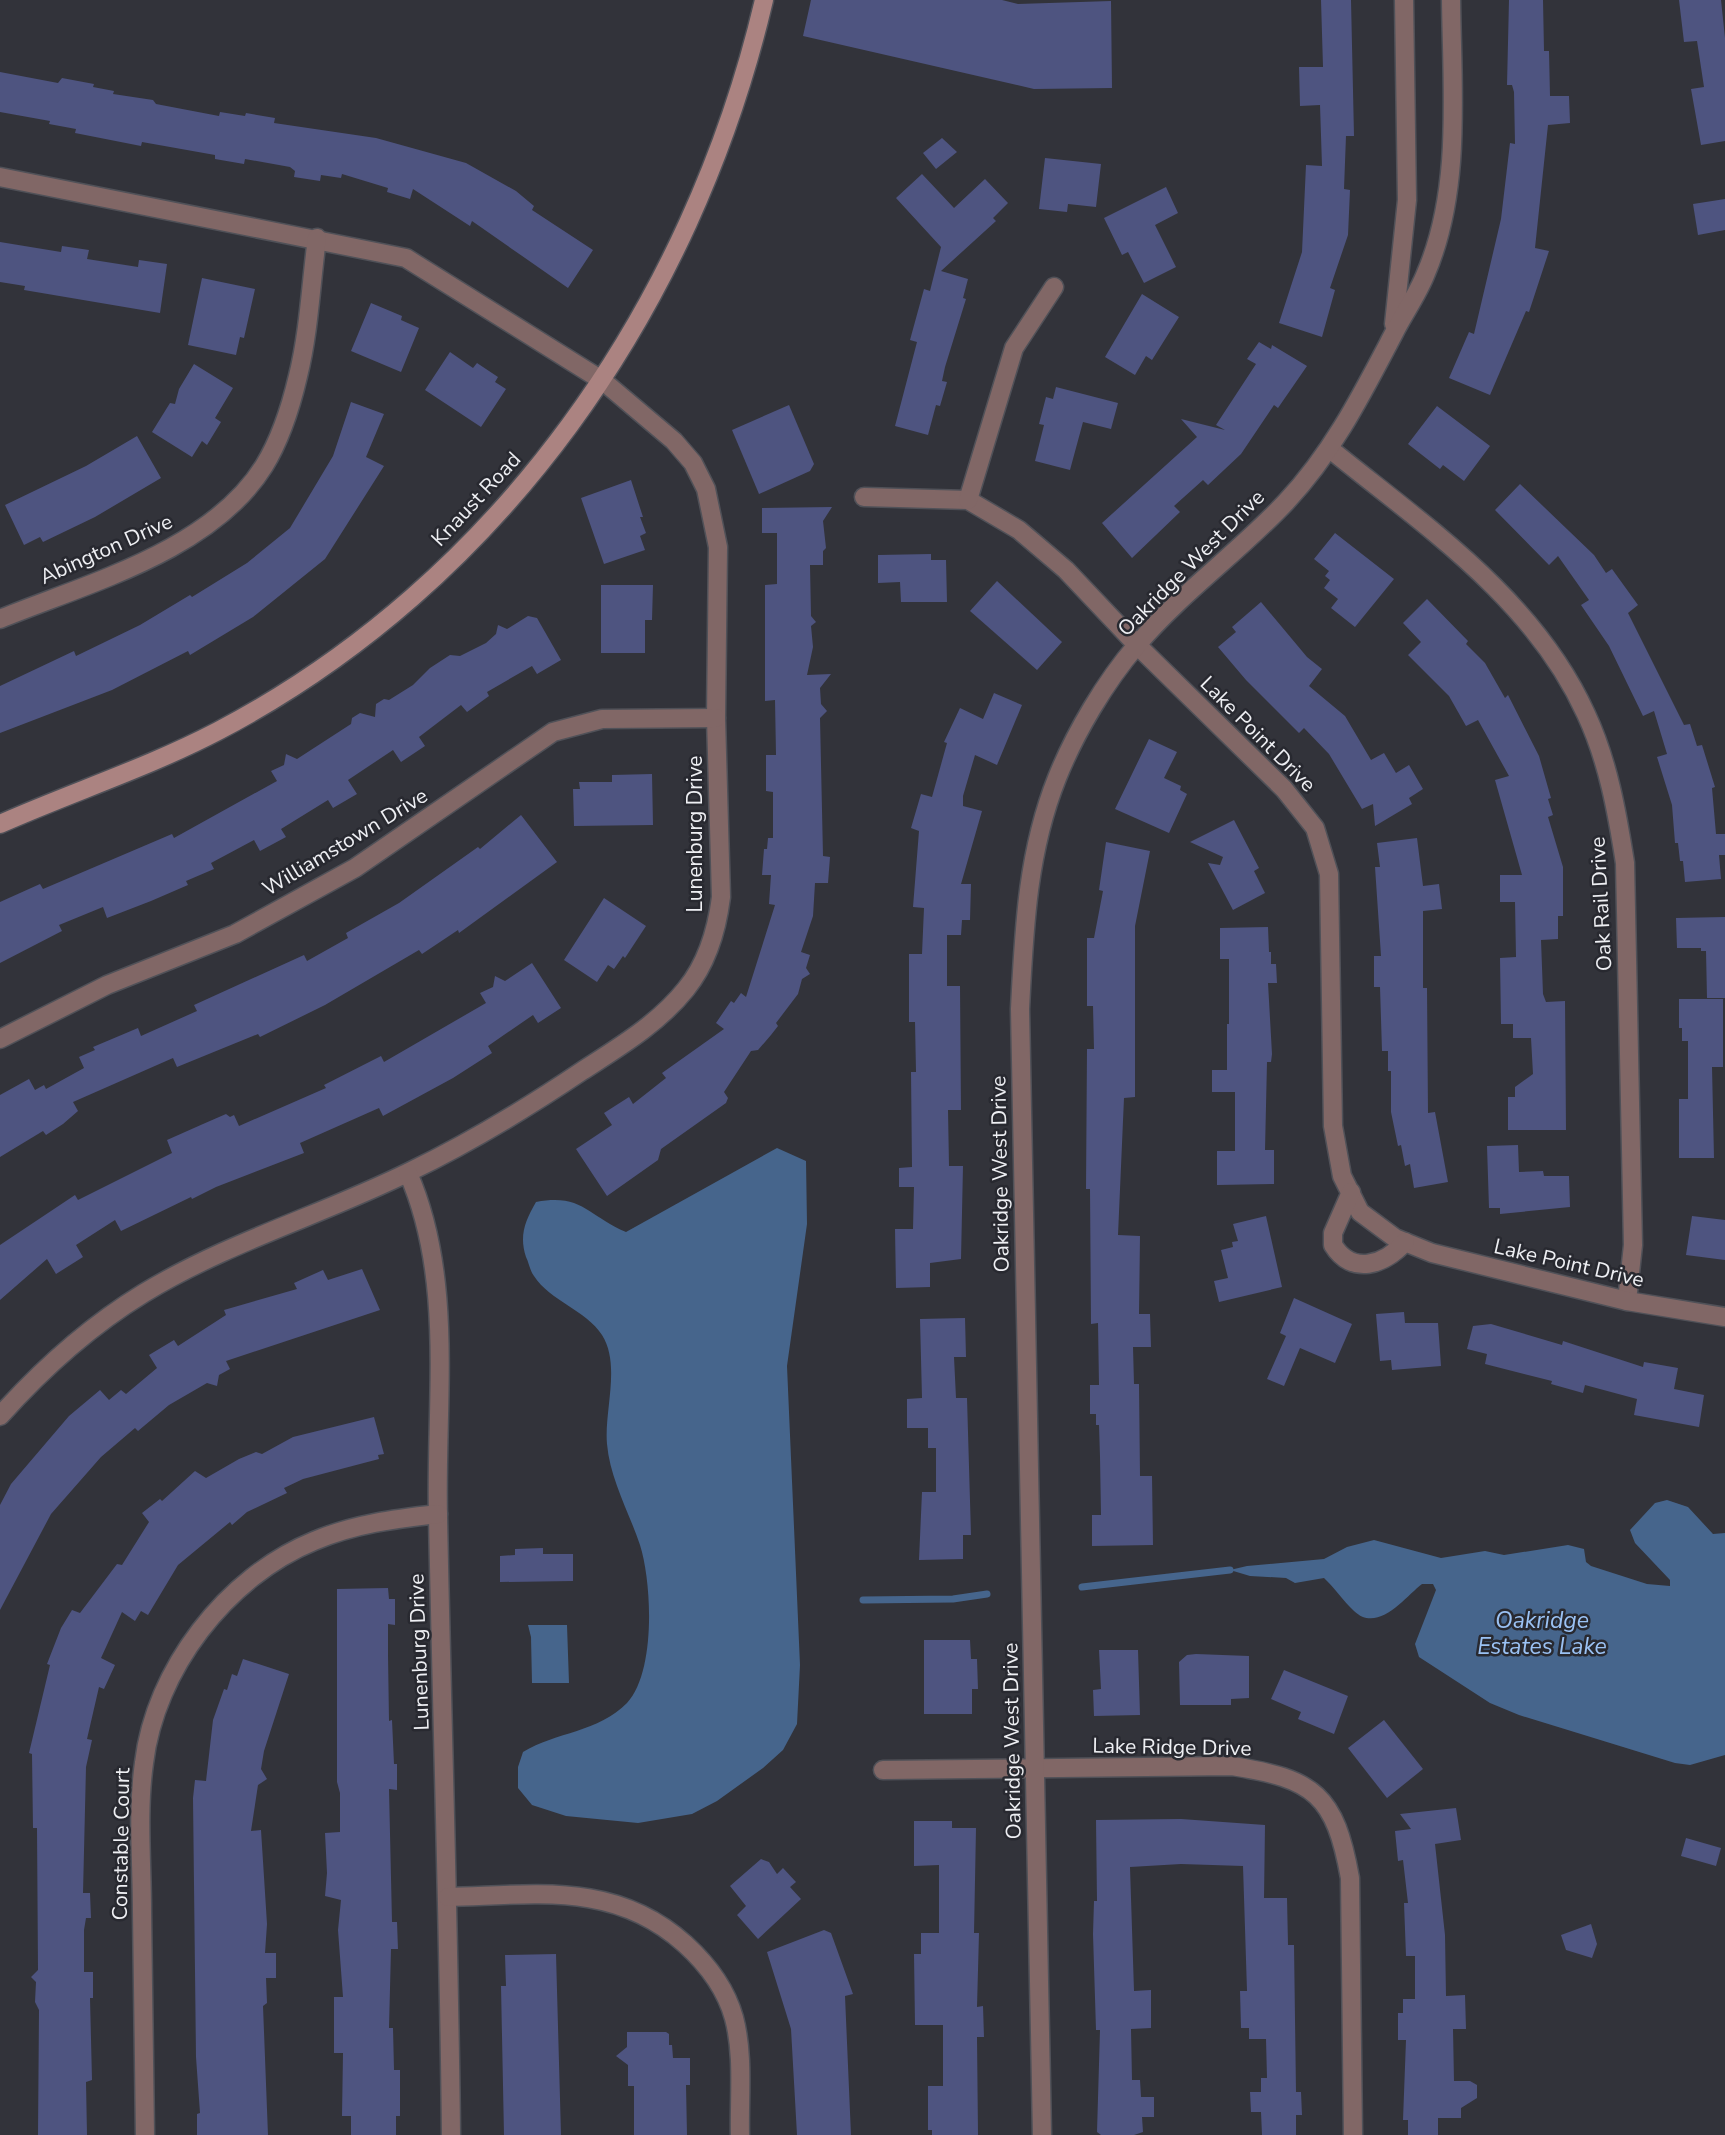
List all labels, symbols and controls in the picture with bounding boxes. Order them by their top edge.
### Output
street label: Knaust Road [425,446,527,552]
street label: Oakridge West Drive [1112,484,1270,642]
street label: Abington Drive [35,507,177,591]
street label: Lake Point Drive [1194,670,1322,798]
street label: Lunenburg Drive [681,756,709,912]
street label: Williamstown Drive [257,782,433,902]
street label: Oak Rail Drive [1583,836,1619,972]
street label: Oakridge West Drive [984,1075,1016,1273]
street label: Lake Point Drive [1491,1232,1647,1294]
street label: Lunenburg Drive [402,1573,436,1731]
water label: Oakridge Estates Lake [1477,1605,1607,1662]
street label: Oakridge West Drive [996,1642,1028,1840]
street label: Lake Ridge Drive [1092,1732,1252,1762]
street label: Constable Court [106,1767,136,1921]

